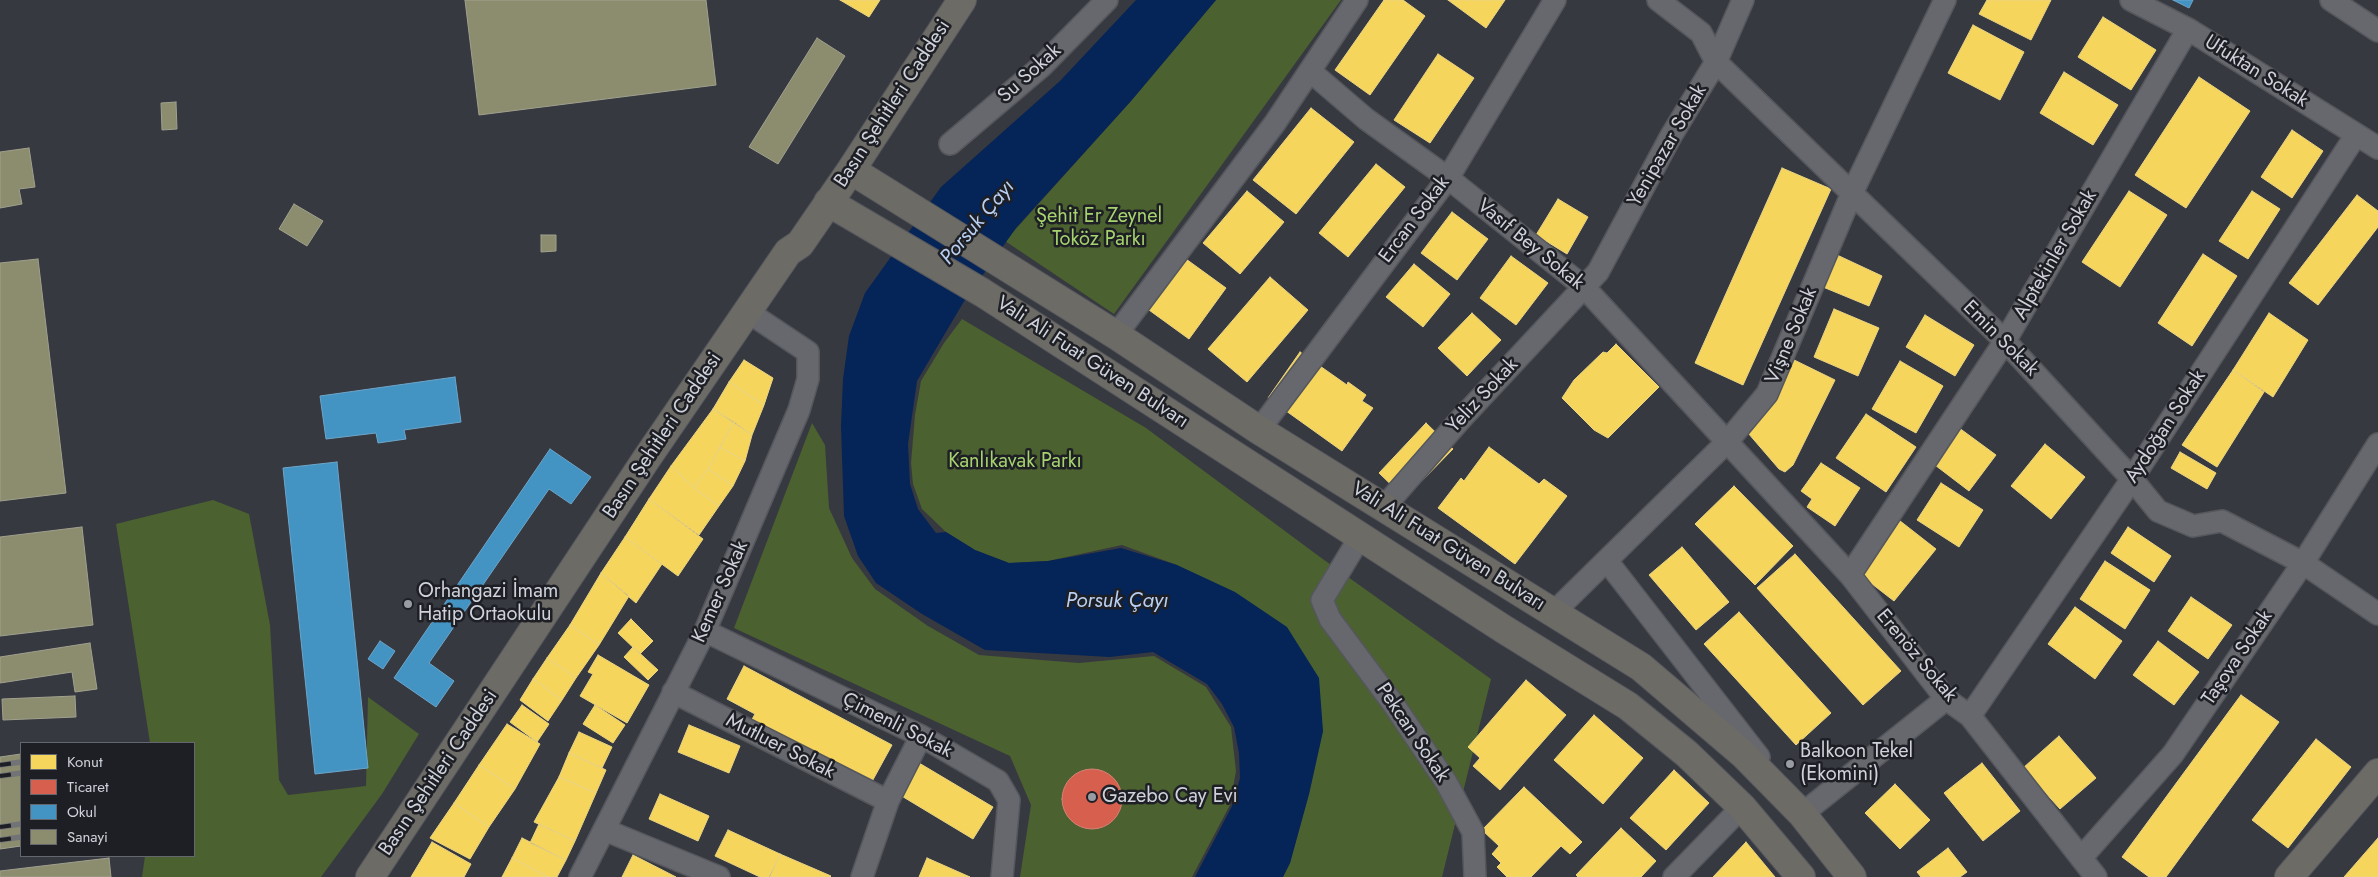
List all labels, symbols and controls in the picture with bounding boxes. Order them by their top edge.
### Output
street label: Basın Şehitleri Caddesi [830,16,956,192]
street label: Ufuktan Sokak [2200,31,2312,113]
street label: Su Sokak [994,39,1066,109]
street label: Yenipazar Sokak [1623,81,1713,211]
street label: Ercan Sokak [1375,172,1455,268]
water label: Porsuk Çayı [935,176,1021,270]
street label: Alptekinler Sokak [2009,186,2103,324]
street label: Vasıf Bey Sokak [1472,194,1588,296]
park label: Şehit Er Zeynel Toköz Parkı [1036,205,1162,252]
street label: Vişne Sokak [1761,284,1823,388]
street label: Vali Ali Fuat Güven Bulvarı [991,292,1193,434]
street label: Emin Sokak [1957,296,2043,382]
street label: Basın Şehitleri Caddesi [599,348,727,524]
street label: Yeliz Sokak [1442,354,1524,438]
street label: Aydoğan Sokak [2121,366,2211,488]
park label: Kanlıkavak Parkı [948,450,1082,474]
street label: Vali Ali Fuat Güven Bulvarı [1347,477,1549,617]
street label: Kemer Sokak [688,537,754,647]
place label: Orhangazi İmam Hatip Ortaokulu [418,580,558,627]
water label: Porsuk Çayı [1066,589,1168,615]
marker: Orhangazi İmam Hatip Ortaokulu [402,598,414,610]
street label: Erenöz Sokak [1870,605,1962,707]
street label: Taşova Sokak [2198,606,2278,710]
street label: Pekcan Sokak [1370,679,1454,787]
street label: Basın Şehitleri Caddesi [375,685,503,861]
street label: Çimenli Sokak [838,688,956,764]
street label: Mutluer Sokak [722,709,838,785]
place label: Balkoon Tekel (Ekomini) [1800,740,1913,787]
legend [20,742,195,857]
text: Konut [67,751,103,773]
marker: Balkoon Tekel (Ekomini) [1784,758,1796,770]
text: Ticaret [67,776,109,798]
place label: Gazebo Cay Evi [1102,785,1238,809]
marker: Gazebo Cay Evi [1086,791,1098,803]
text: Okul [67,801,97,823]
text: Sanayi [67,826,108,848]

